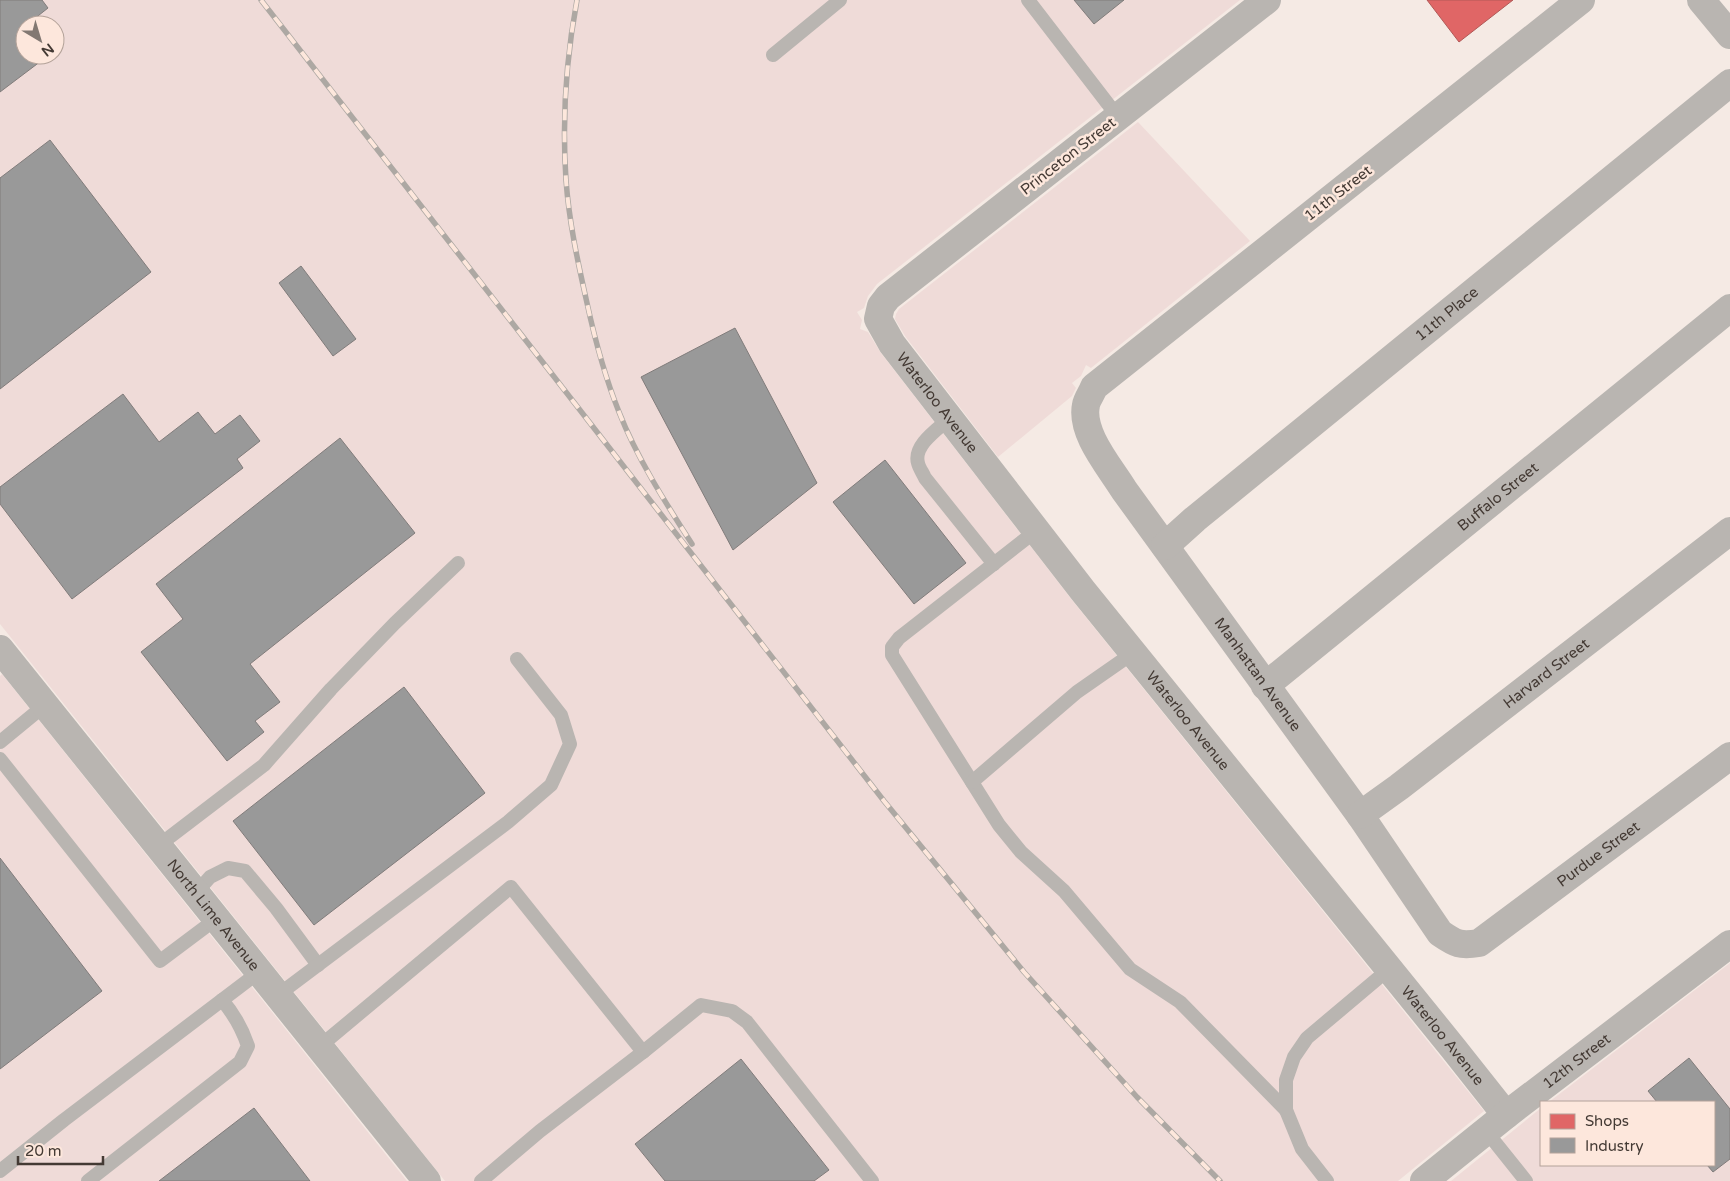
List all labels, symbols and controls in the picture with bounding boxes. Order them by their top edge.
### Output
north arrow [15,15,65,65]
text: N [38,40,57,60]
street label: Princeton Street [1017,113,1119,199]
street label: 11th Street [1301,161,1375,225]
street label: 11th Place [1411,283,1482,345]
street label: Waterloo Avenue [893,349,982,457]
street label: Buffalo Street [1454,458,1542,535]
street label: Manhattan Avenue [1211,614,1305,735]
street label: Harvard Street [1500,634,1593,712]
street label: Waterloo Avenue [1143,667,1233,774]
street label: Purdue Street [1553,817,1643,891]
street label: North Lime Avenue [163,856,264,974]
street label: Waterloo Avenue [1397,982,1488,1089]
street label: 12th Street [1539,1029,1614,1093]
legend [1540,1101,1715,1166]
text: Shops [1585,1112,1629,1130]
scale bar [18,1134,102,1166]
text: Industry [1585,1137,1644,1155]
text: 20 m [25,1142,62,1160]

